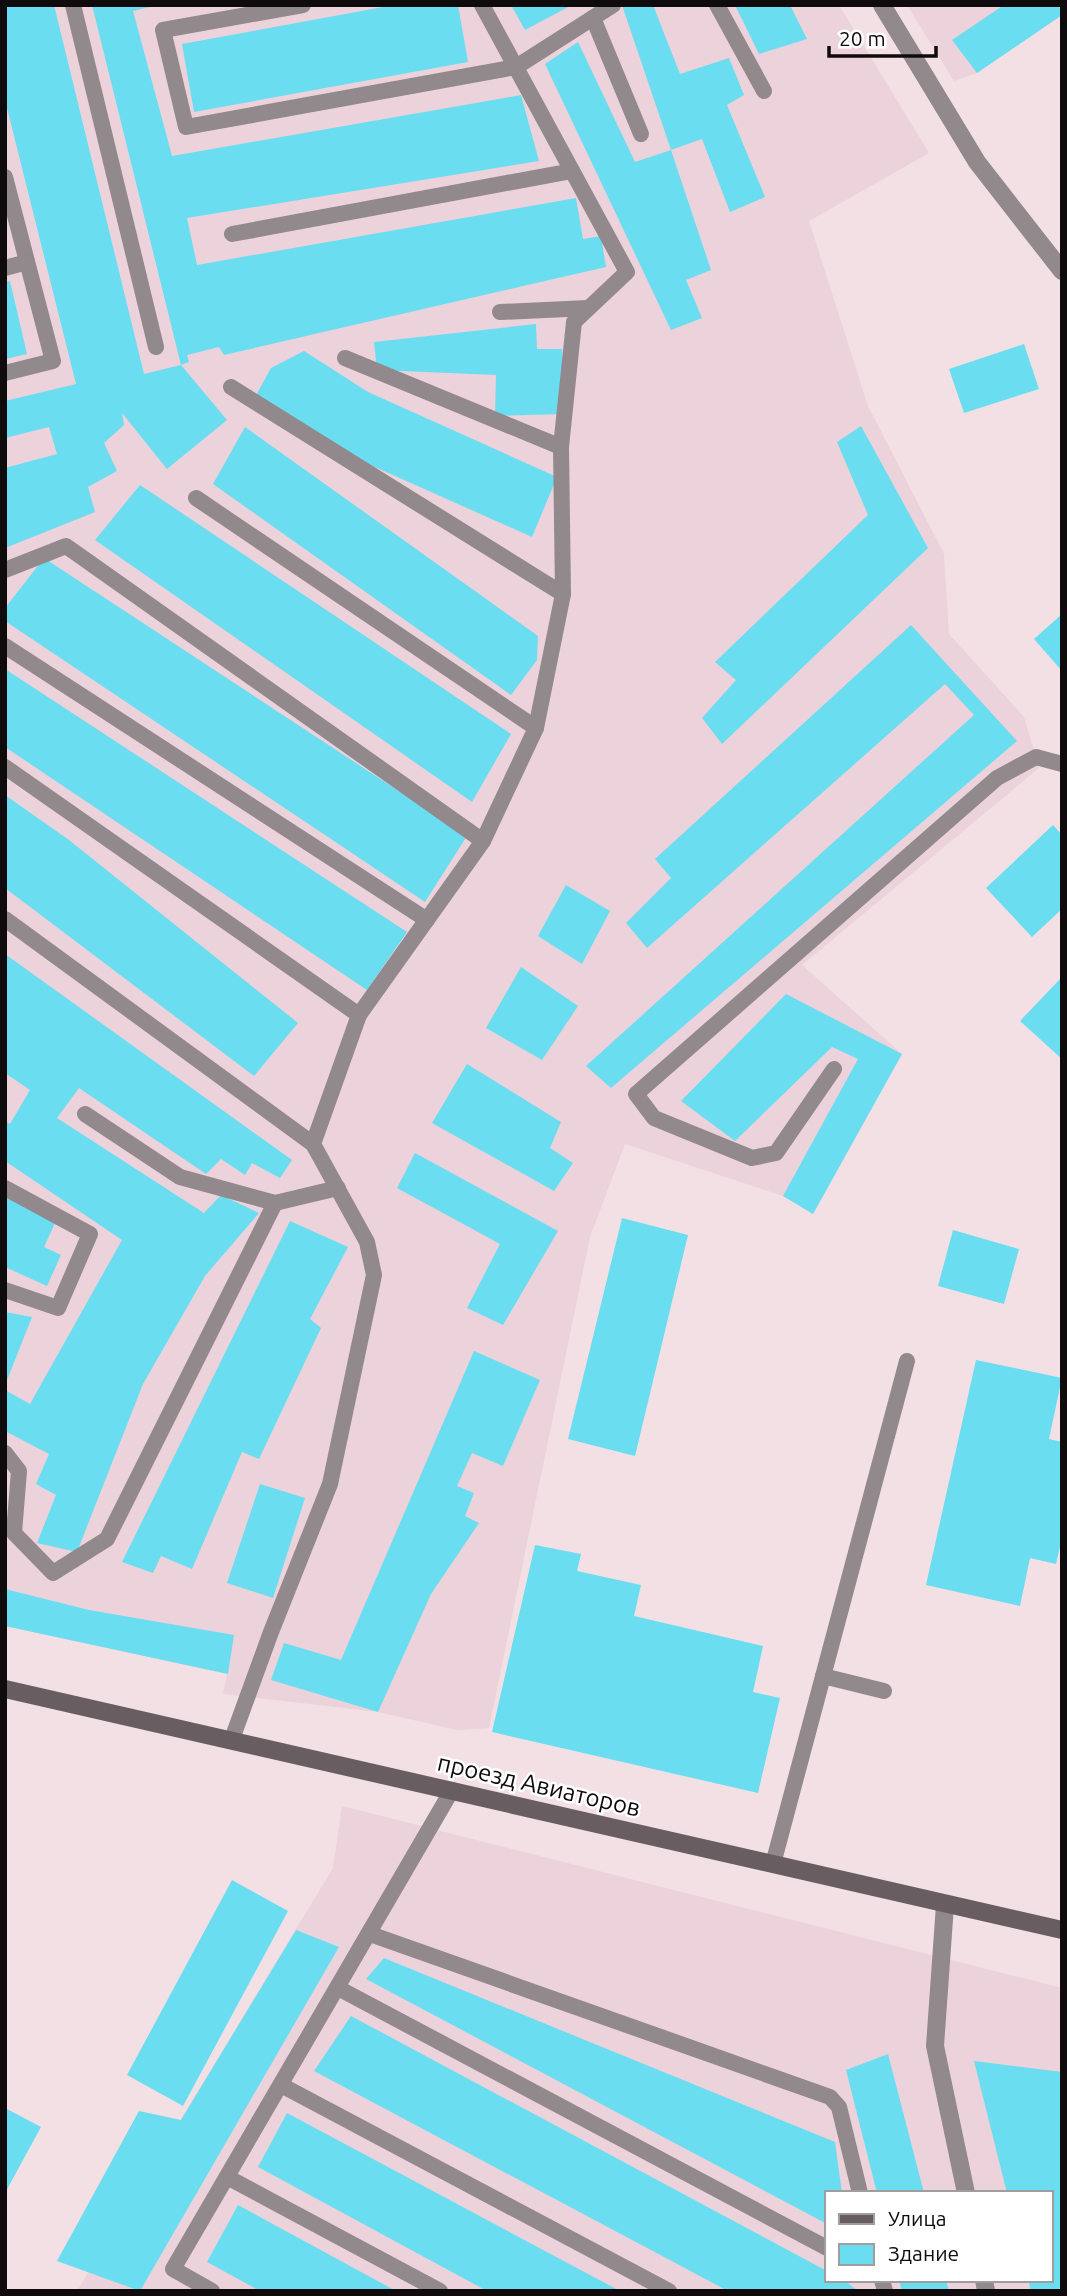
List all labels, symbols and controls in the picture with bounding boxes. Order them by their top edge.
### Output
scale bar [829,14,936,58]
text: 20 m [839,26,886,50]
street label: проезд Авиаторов [435,1748,643,1822]
legend [825,2191,1053,2282]
text: Улица [888,2206,946,2230]
text: Здание [888,2241,959,2265]

